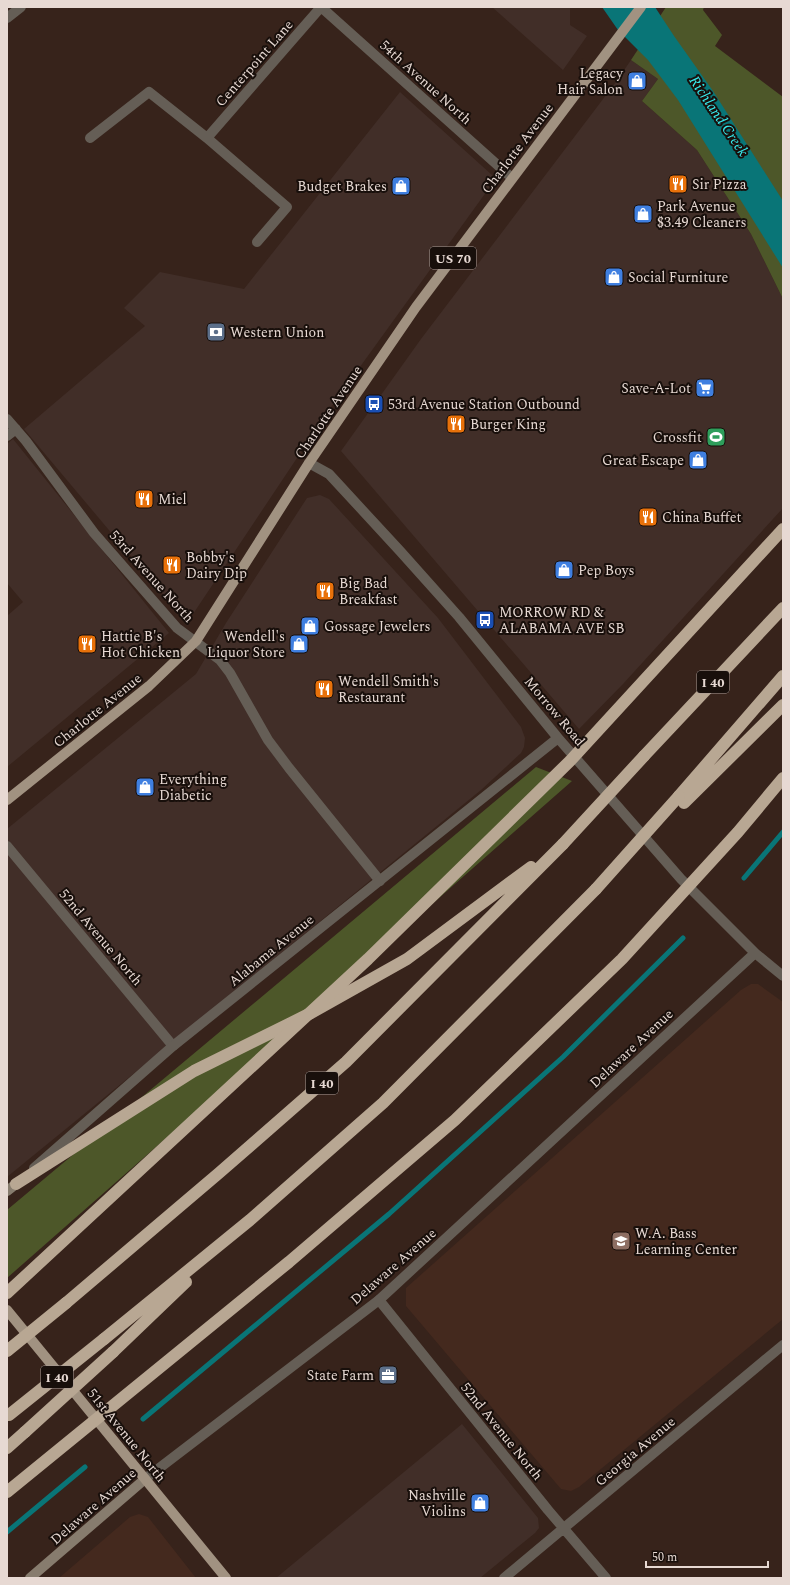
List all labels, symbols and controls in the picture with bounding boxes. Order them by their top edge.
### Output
street label: Centerpoint Lane [211,15,298,112]
street label: 54th Avenue North [375,35,476,130]
place label: Legacy Hair Salon [557,63,624,100]
shop icon: Legacy Hair Salon [626,70,648,92]
water label: Richland Creek [683,71,754,161]
street label: Charlotte Avenue [476,98,559,198]
restaurant icon: Sir Pizza [667,173,689,195]
place label: Sir Pizza [692,174,747,195]
shop icon: Budget Brakes [390,175,412,197]
place label: Budget Brakes [297,176,387,197]
place label: Park Avenue $3.49 Cleaners [657,196,747,233]
shop icon: Park Avenue $3.49 Cleaners [632,203,654,225]
road number: US 70 [430,247,476,269]
shop icon: Social Furniture [603,266,625,288]
place label: Social Furniture [628,267,729,288]
bank icon: Western Union [205,321,227,343]
place label: Western Union [230,322,324,343]
street label: Charlotte Avenue [289,361,368,463]
supermarket icon: Save-A-Lot [694,377,716,399]
place label: Save-A-Lot [621,378,691,399]
bus stop icon: 53rd Avenue Station Outbound [363,393,385,415]
place label: 53rd Avenue Station Outbound [388,394,580,415]
restaurant icon: Burger King [445,413,467,435]
place label: Burger King [470,414,546,435]
sports icon: Crossfit [705,426,727,448]
place label: Crossfit [653,427,702,448]
shop icon: Great Escape [687,449,709,471]
place label: Great Escape [602,450,684,471]
restaurant icon: Miel [133,488,155,510]
place label: Miel [158,489,187,510]
restaurant icon: China Buffet [637,506,659,528]
place label: China Buffet [662,507,741,528]
street label: 53rd Avenue North [104,525,199,627]
place label: Bobby's Dairy Dip [186,547,247,584]
restaurant icon: Bobby's Dairy Dip [161,554,183,576]
shop icon: Pep Boys [553,559,575,581]
place label: Pep Boys [578,560,635,581]
place label: Big Bad Breakfast [339,573,398,610]
restaurant icon: Big Bad Breakfast [314,580,336,602]
place label: MORROW RD & ALABAMA AVE SB [499,602,624,639]
bus stop icon: MORROW RD & ALABAMA AVE SB [474,609,496,631]
shop icon: Gossage Jewelers [299,615,321,637]
place label: Gossage Jewelers [324,616,431,637]
place label: Hattie B's Hot Chicken [101,626,180,663]
place label: Wendell's Liquor Store [207,626,285,663]
restaurant icon: Hattie B's Hot Chicken [76,633,98,655]
shop icon: Wendell's Liquor Store [288,633,310,655]
street label: Charlotte Avenue [48,668,146,753]
place label: Wendell Smith's Restaurant [338,671,439,708]
road number: I 40 [697,671,729,693]
street label: Morrow Road [519,672,590,751]
restaurant icon: Wendell Smith's Restaurant [313,678,335,700]
place label: Everything Diabetic [159,769,227,806]
shop icon: Everything Diabetic [134,776,156,798]
street label: 52nd Avenue North [54,884,147,990]
street label: Alabama Avenue [224,909,319,991]
street label: Delaware Avenue [585,1004,678,1093]
road number: I 40 [306,1072,338,1094]
street label: Delaware Avenue [346,1223,441,1310]
place label: W.A. Bass Learning Center [635,1223,738,1260]
school or university icon: W.A. Bass Learning Center [610,1230,632,1252]
office icon: State Farm [377,1364,399,1386]
place label: State Farm [307,1365,374,1386]
road number: I 40 [41,1366,73,1388]
street label: 52nd Avenue North [456,1378,548,1485]
street label: 51st Avenue North [82,1384,171,1487]
street label: Georgia Avenue [591,1411,680,1491]
street label: Delaware Avenue [46,1463,141,1550]
place label: Nashville Violins [408,1485,466,1522]
shop icon: Nashville Violins [469,1492,491,1514]
scale bar [646,1543,768,1569]
text: 50 m [652,1548,677,1567]

